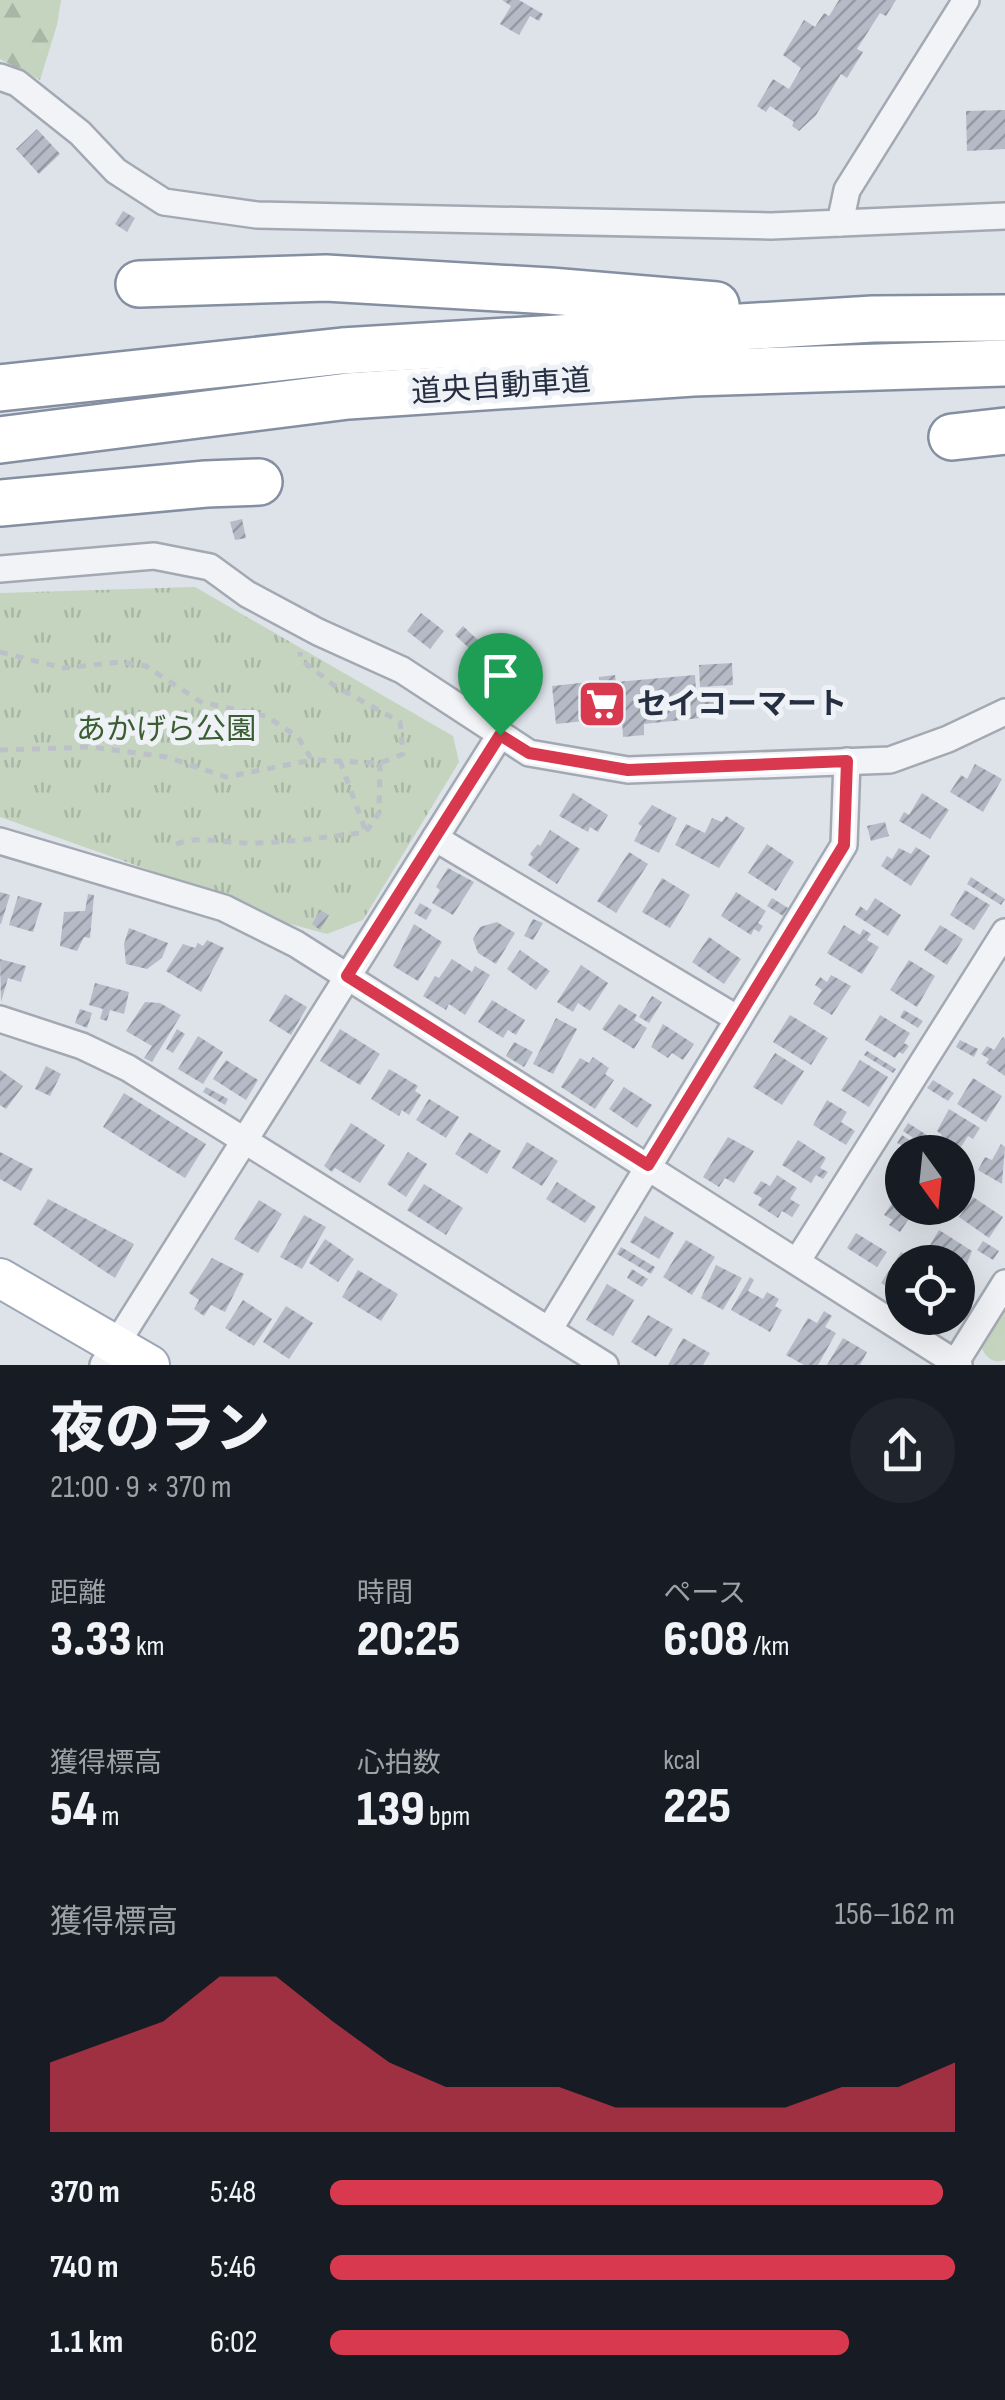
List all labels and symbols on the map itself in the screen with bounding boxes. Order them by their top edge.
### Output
street label: 道央自動車道 [410,363,592,411]
pin [458,633,543,736]
supermarket icon: セイコーマート [576,678,628,730]
place label: セイコーマート [637,687,847,723]
park label: あかげら公園 [76,712,256,748]
north arrow [885,1135,975,1225]

